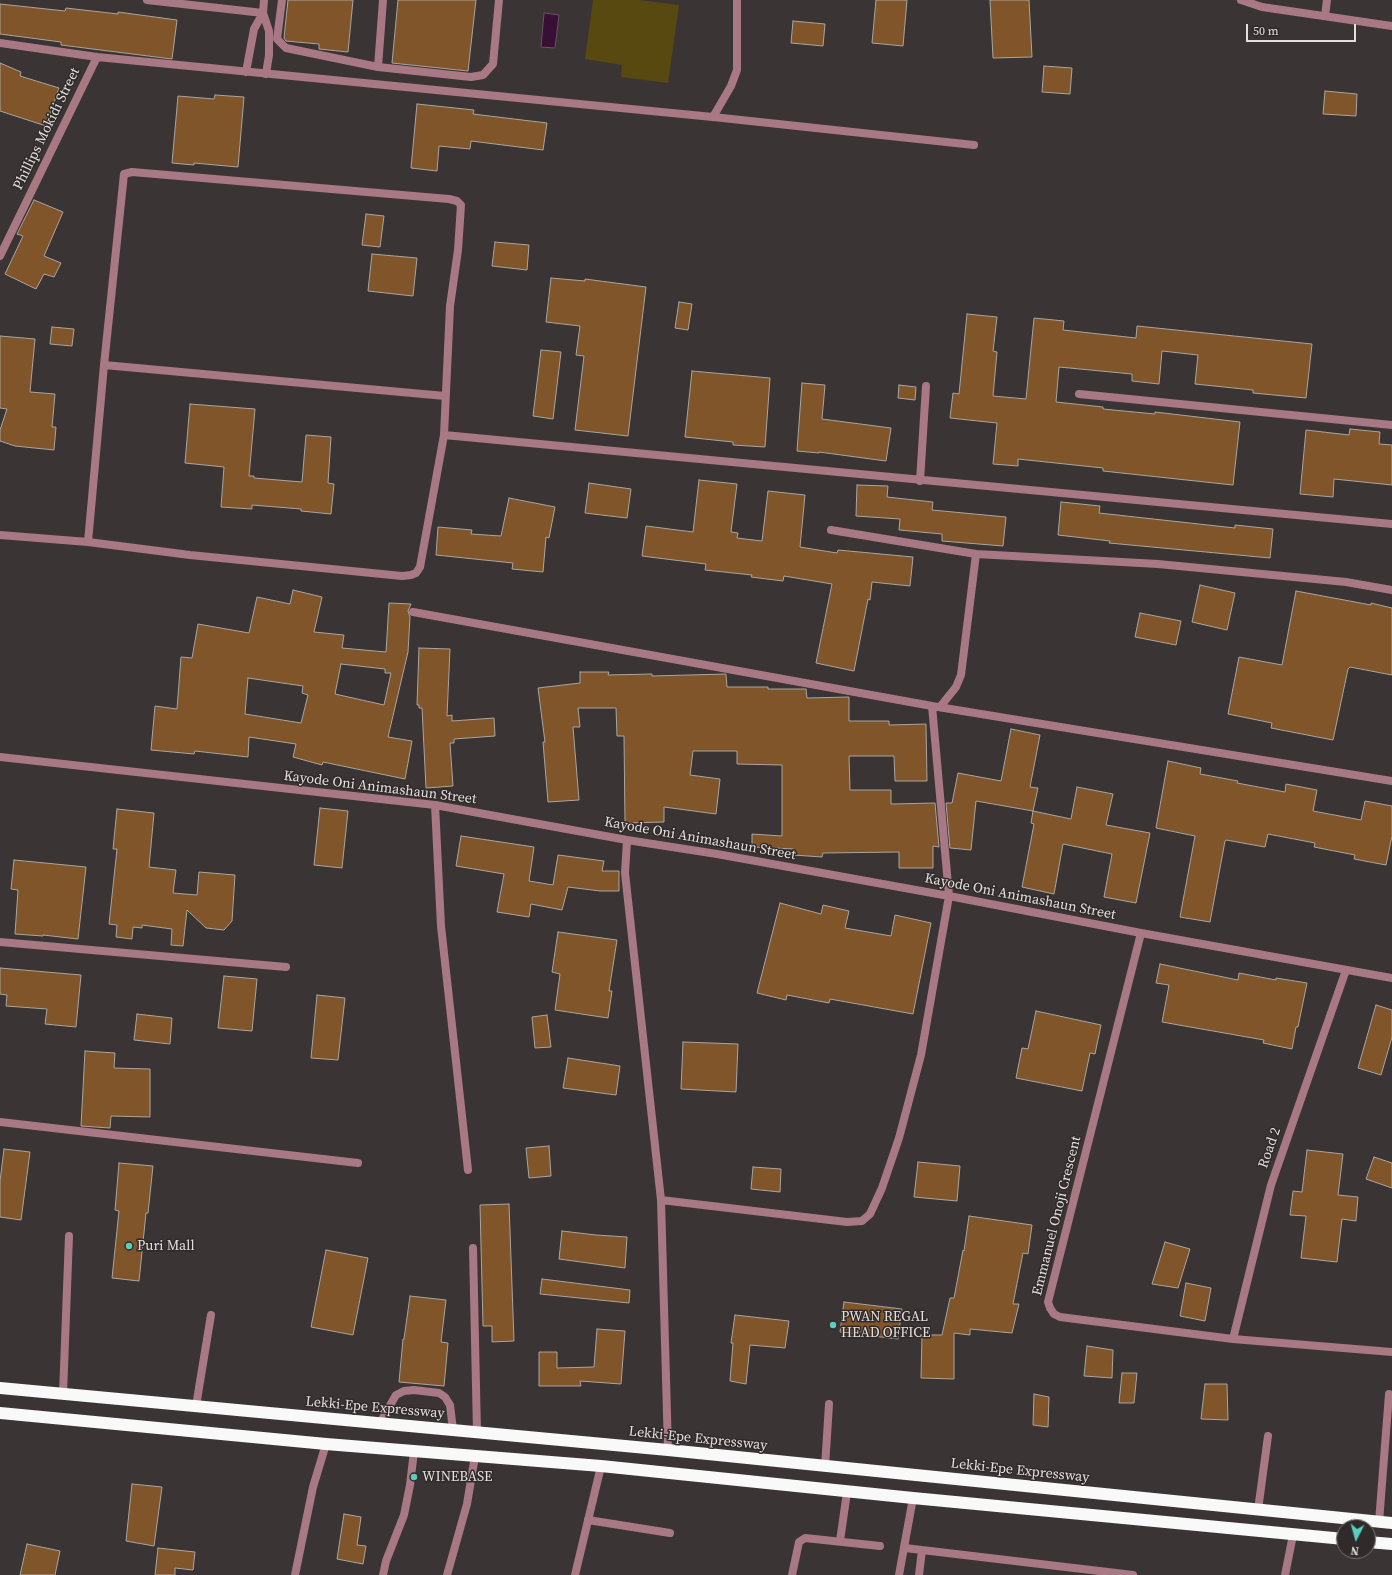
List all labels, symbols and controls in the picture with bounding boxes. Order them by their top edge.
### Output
scale bar [1248,16,1358,42]
text: 50 m [1253,23,1279,39]
street label: Phillips Mokidi Street [10,65,84,193]
street label: Kayode Oni Animashaun Street [283,768,477,808]
street label: Kayode Oni Animashaun Street [603,814,797,864]
street label: Kayode Oni Animashaun Street [923,870,1117,924]
street label: Road 2 [1255,1125,1285,1171]
street label: Emmanuel Onoji Crescent [1029,1135,1085,1297]
place label: Puri Mall [137,1238,195,1254]
marker: Puri Mall [124,1241,134,1251]
place label: PWAN REGAL HEAD OFFICE [841,1309,930,1342]
marker: PWAN REGAL HEAD OFFICE [828,1320,838,1330]
street label: Lekki-Epe Expressway [305,1394,445,1422]
street label: Lekki-Epe Expressway [628,1423,768,1455]
street label: Lekki-Epe Expressway [950,1455,1090,1487]
place label: WINEBASE [422,1469,492,1485]
marker: WINEBASE [409,1472,419,1482]
north arrow [1336,1519,1376,1559]
text: N [1350,1543,1360,1558]

